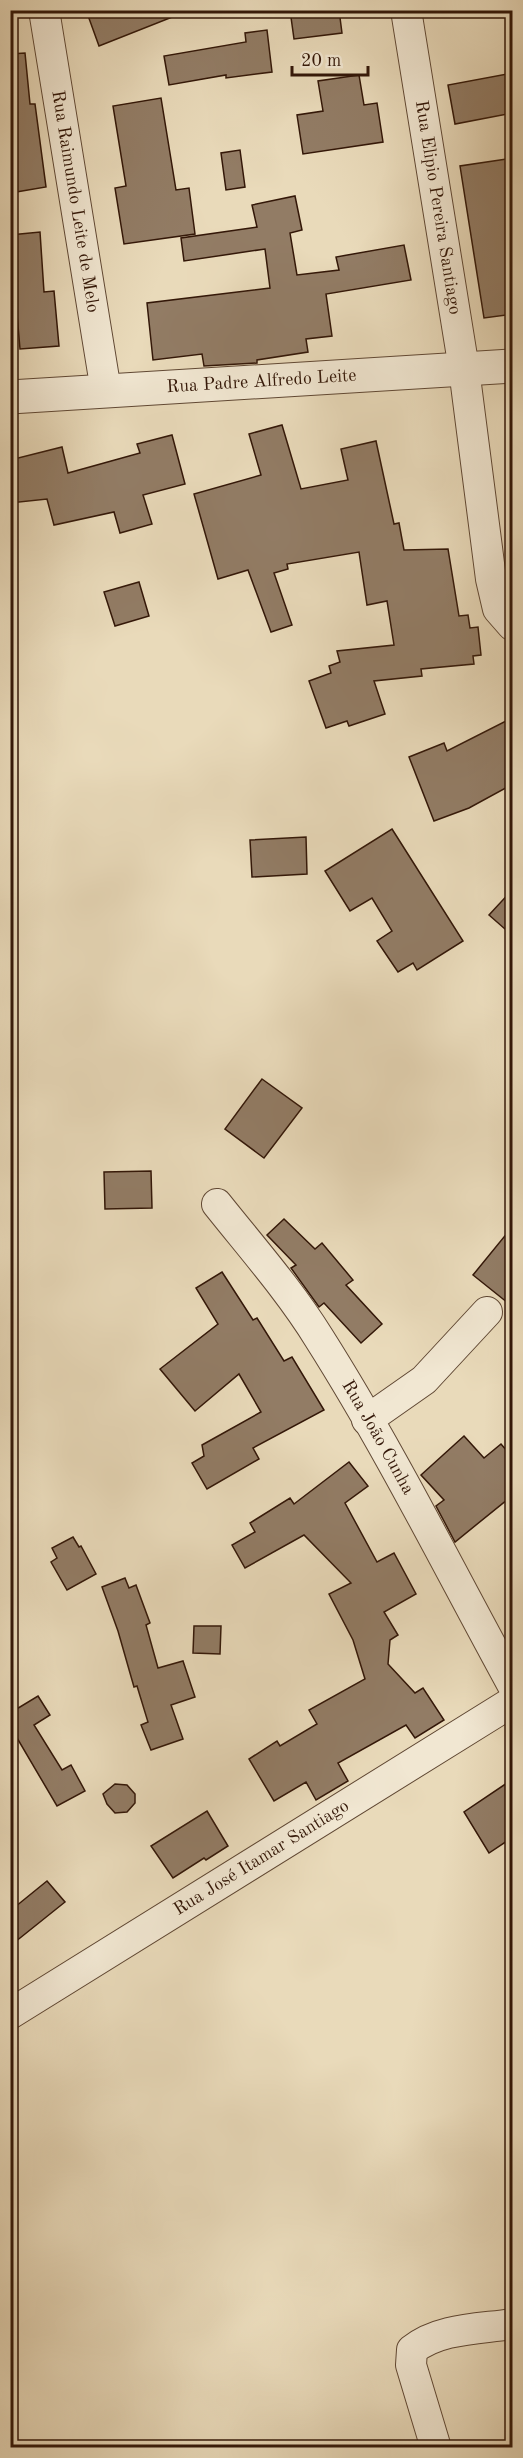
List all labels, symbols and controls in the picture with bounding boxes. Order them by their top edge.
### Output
scale bar [292,39,368,77]
text: 20 m [301,52,341,70]
street label: Rua Raimundo Leite de Melo [48,89,102,314]
street label: Rua Elipio Pereira Santiago [412,99,464,316]
street label: Rua Padre Alfredo Leite [166,367,357,396]
street label: Rua João Cunha [338,1377,417,1498]
street label: Rua José Itamar Santiago [171,1797,352,1919]

